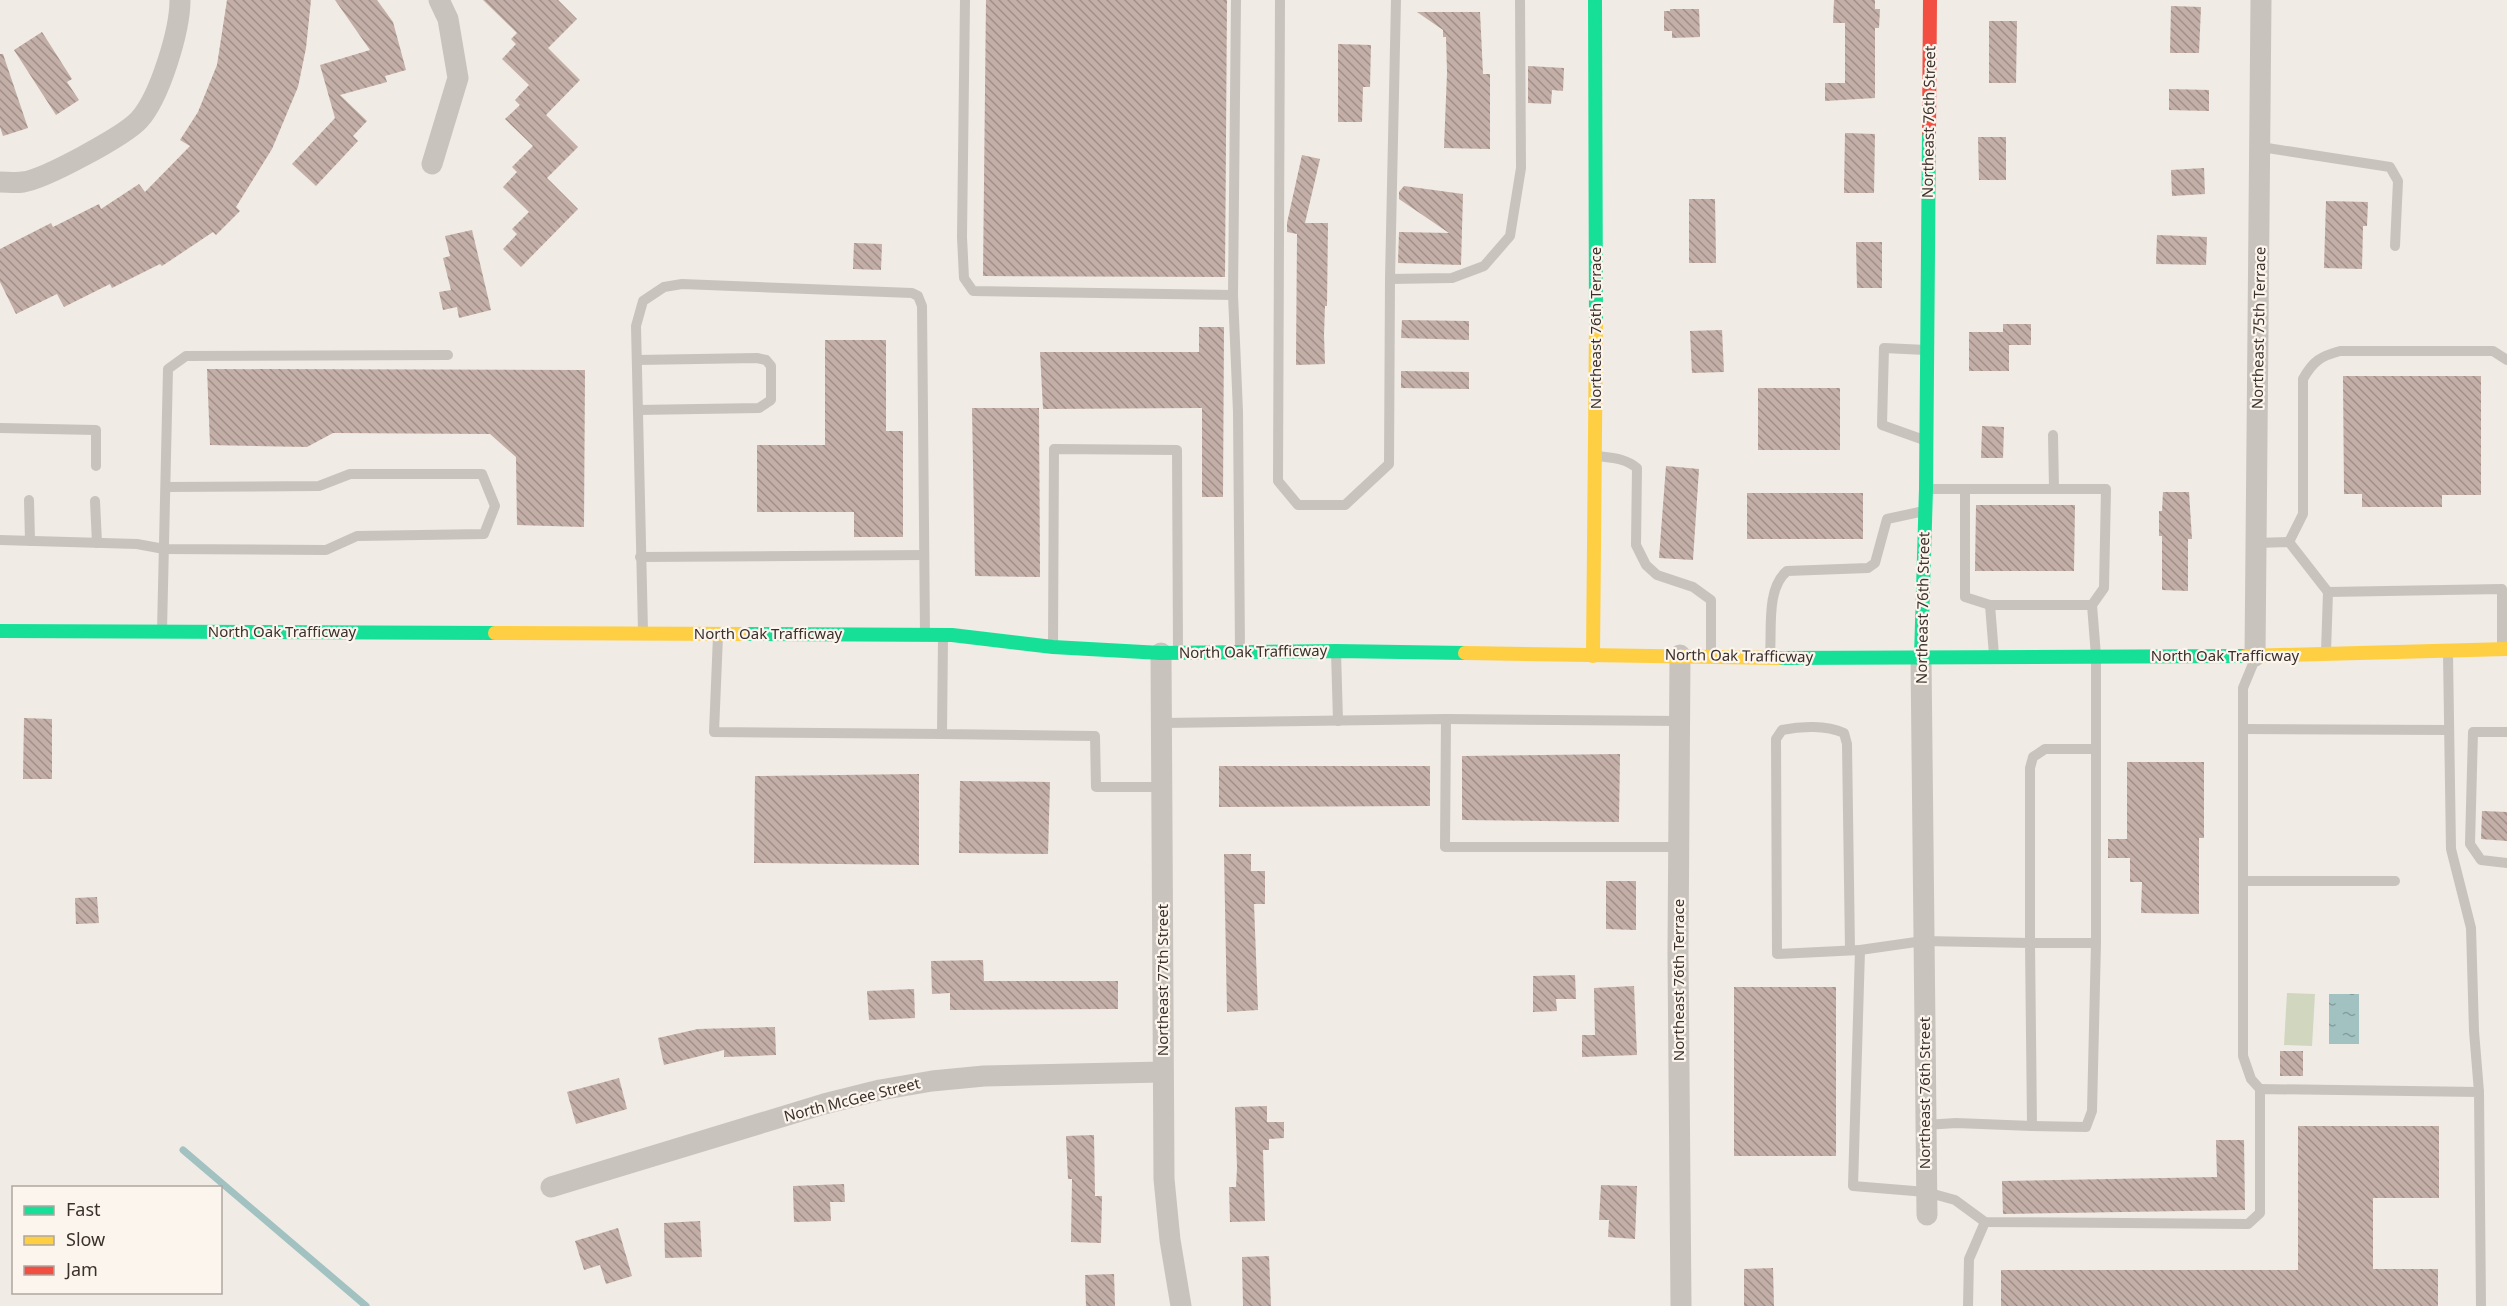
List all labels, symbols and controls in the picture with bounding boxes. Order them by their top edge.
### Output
street label: Northeast 76th Street [1917,45,1939,198]
street label: Northeast 76th Terrace [1585,247,1605,409]
street label: Northeast 75th Terrace [2247,247,2269,409]
street label: Northeast 76th Street [1911,531,1933,684]
street label: North Oak Trafficway [208,621,357,641]
street label: North Oak Trafficway [694,623,843,643]
street label: North Oak Trafficway [1179,640,1328,662]
street label: North Oak Trafficway [1665,644,1814,666]
street label: North Oak Trafficway [2151,645,2300,665]
street label: Northeast 76th Terrace [1668,899,1688,1061]
street label: Northeast 77th Street [1152,903,1172,1056]
street label: Northeast 76th Street [1914,1016,1934,1169]
street label: North McGee Street [782,1072,923,1126]
legend [12,1186,222,1294]
text: Fast [66,1197,101,1221]
text: Slow [66,1227,105,1251]
text: Jam [64,1257,98,1281]

